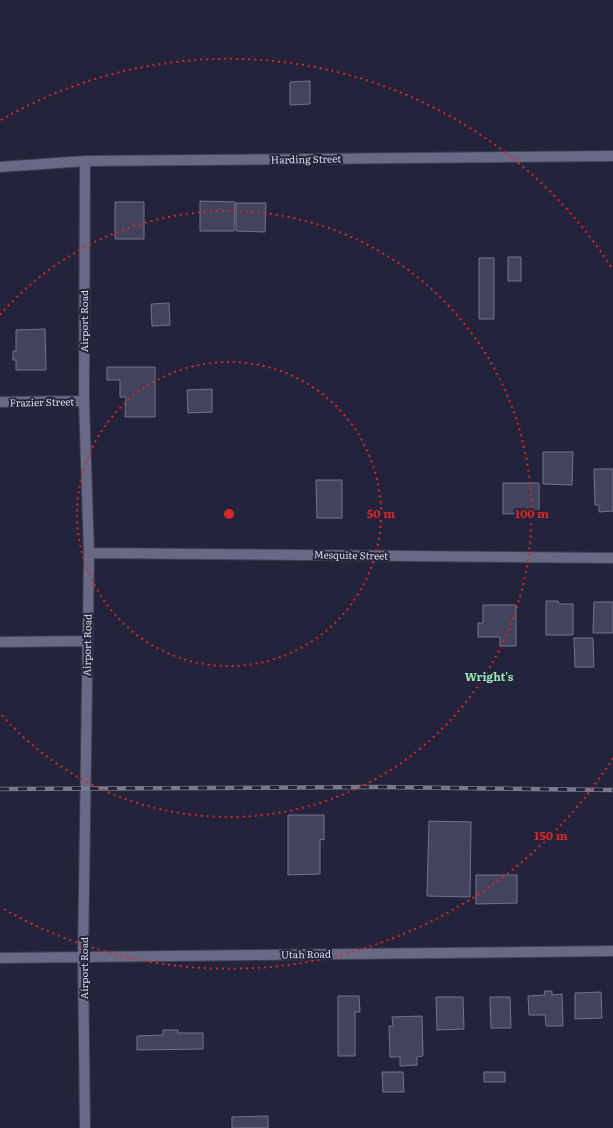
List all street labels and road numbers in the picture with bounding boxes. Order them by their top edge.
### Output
street label: Harding Street [271,150,341,167]
street label: Airport Road [76,290,91,352]
street label: Frazier Street [10,393,74,410]
street label: Mesquite Street [314,546,388,563]
street label: Airport Road [78,614,95,676]
street label: Airport Road [76,937,91,999]
street label: Utah Road [281,946,331,961]

